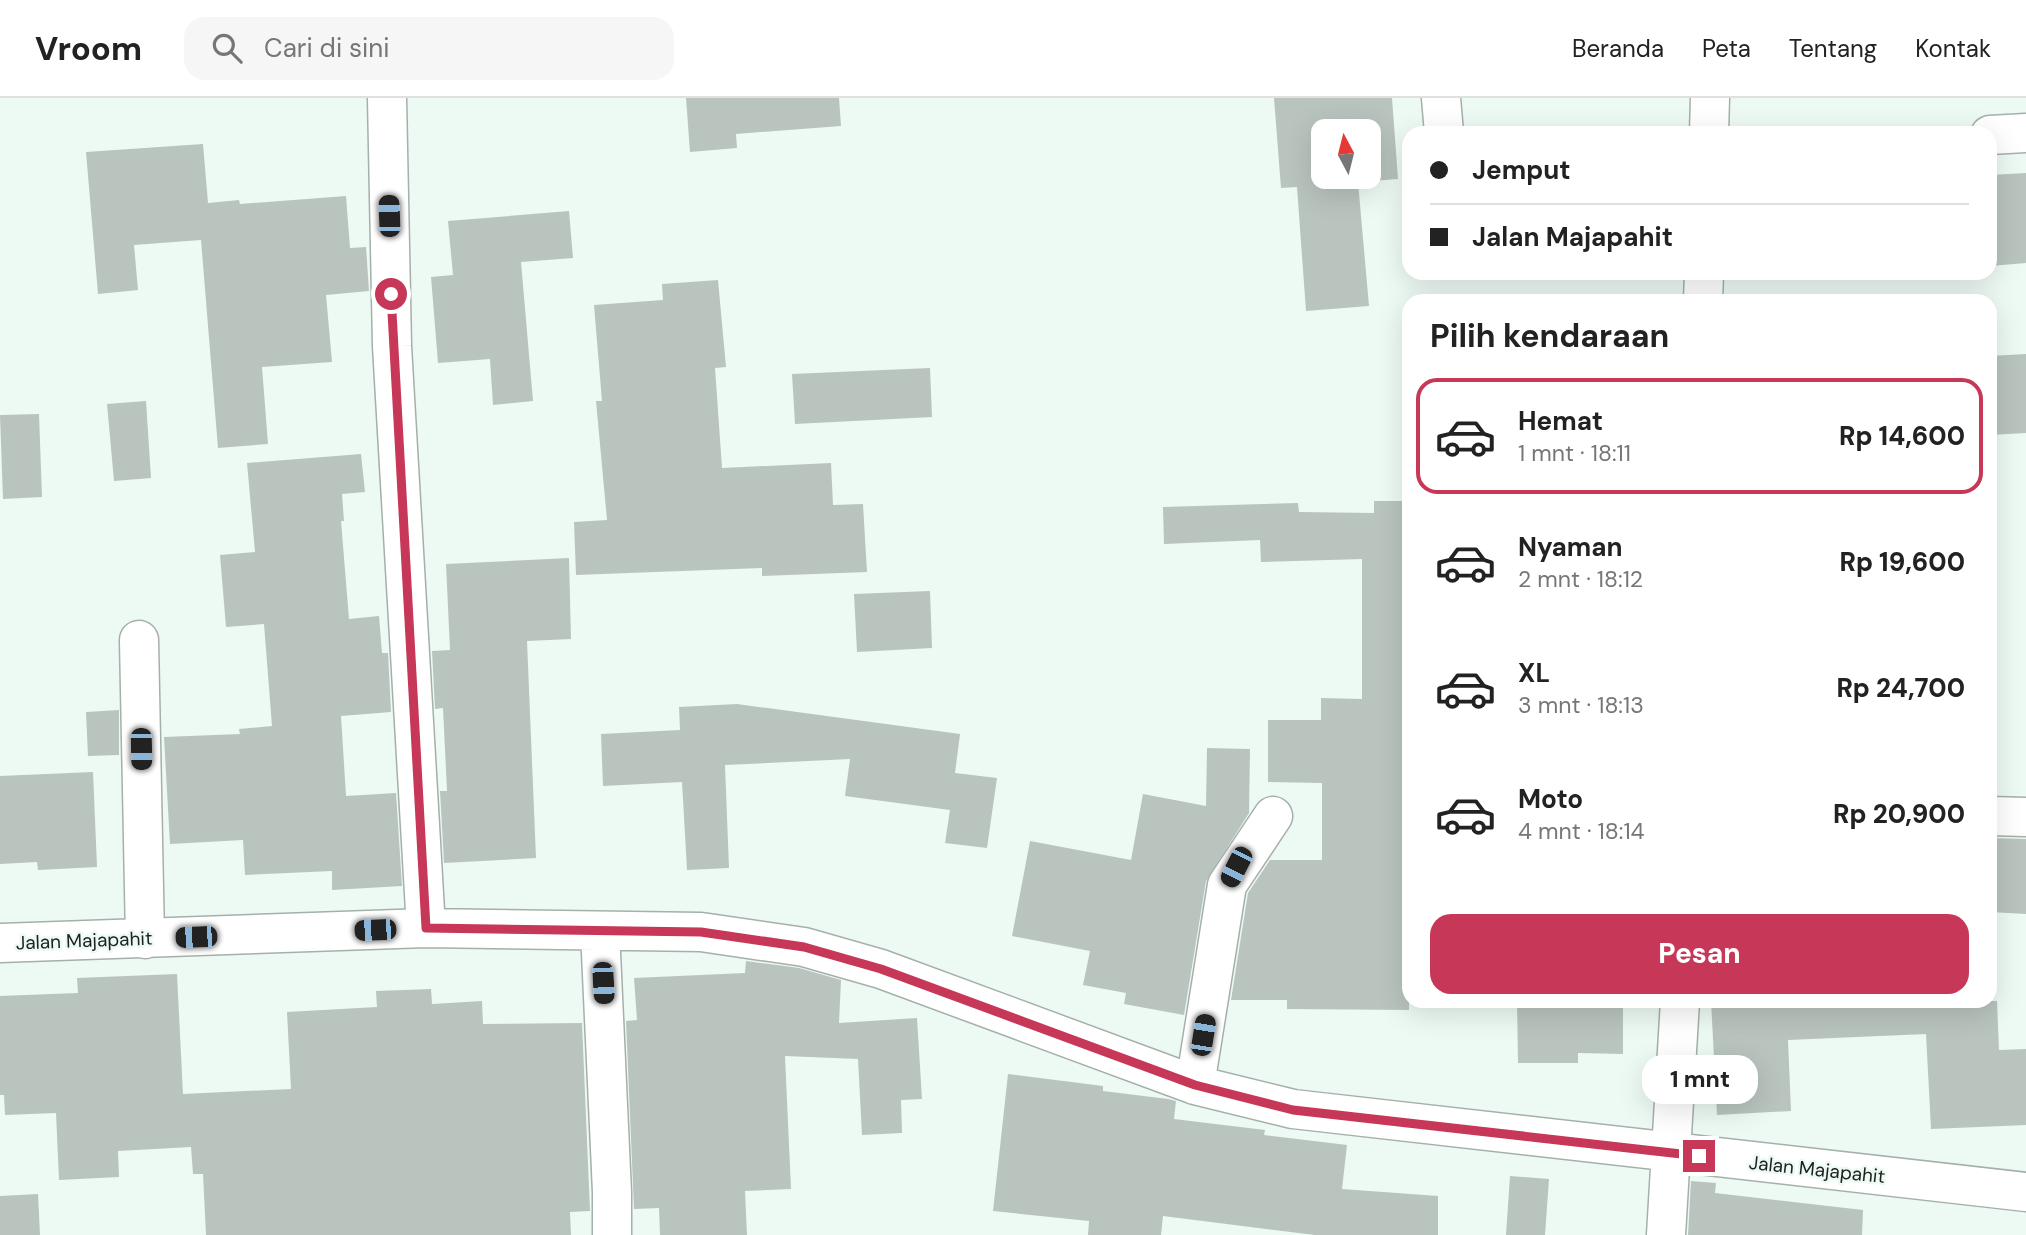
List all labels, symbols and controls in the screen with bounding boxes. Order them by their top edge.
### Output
search box [184,17,674,80]
text: Vroom [35,27,142,70]
icon: search [208,29,246,67]
text: Cari di sini [264,31,390,65]
text: Beranda [1572,33,1664,64]
text: Peta [1702,33,1751,64]
text: Tentang [1789,33,1877,64]
text: Kontak [1915,33,1991,64]
north arrow [1311,119,1381,189]
map controls [1311,119,1381,189]
text: Jemput [1472,153,1571,187]
car [378,195,401,237]
text: Jalan Majapahit [1472,220,1673,254]
route start [375,278,407,310]
text: Pilih kendaraan [1430,315,1669,357]
text: Hemat [1518,404,1603,438]
icon: car [1434,405,1497,468]
text: Rp 14,600 [1839,419,1965,453]
text: 1 mnt · 18:11 [1518,438,1631,468]
text: Nyaman [1518,530,1623,564]
icon: car [1434,531,1497,594]
text: Rp 19,600 [1839,545,1965,579]
text: 2 mnt · 18:12 [1518,564,1643,594]
text: XL [1518,656,1550,690]
icon: car [1434,657,1497,720]
text: Rp 24,700 [1836,671,1965,705]
text: 3 mnt · 18:13 [1518,690,1644,720]
car [131,728,152,770]
text: Moto [1518,782,1583,816]
icon: car [1434,783,1497,846]
text: Rp 20,900 [1833,797,1965,831]
text: 4 mnt · 18:14 [1518,816,1645,846]
car [1218,844,1255,890]
button: Pesan [1430,914,1969,994]
car [354,919,397,941]
street label: Jalan Majapahit [15,926,153,955]
car [175,926,218,948]
car [592,961,615,1005]
car [1190,1013,1217,1057]
callout: 1 mnt [1641,1054,1757,1104]
text: 1 mnt [1670,1064,1730,1094]
route end [1683,1140,1715,1172]
street label: Jalan Majapahit [1748,1150,1886,1189]

